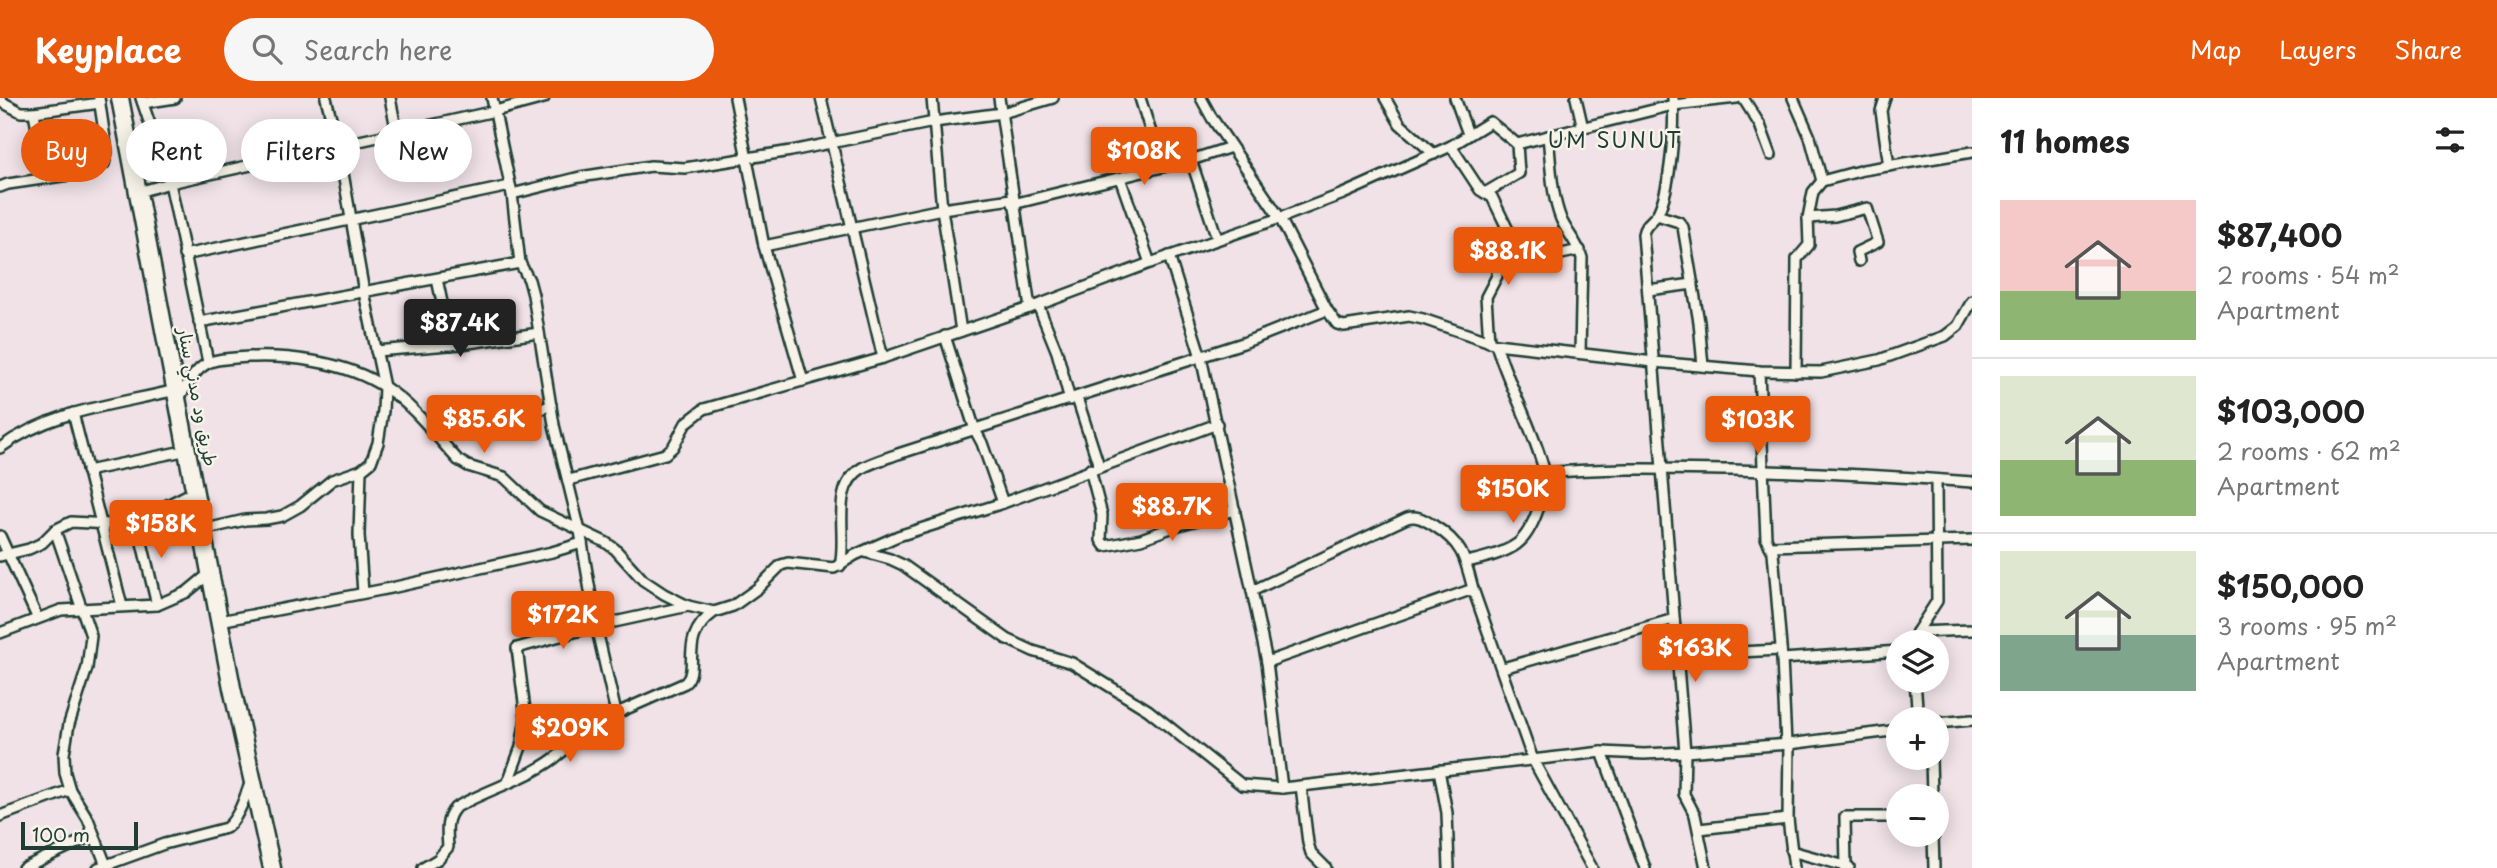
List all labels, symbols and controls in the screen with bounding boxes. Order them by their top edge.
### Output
search box [224,18,714,81]
text: Keyplace [35,24,182,74]
icon: search [248,30,286,68]
text: Search here [304,30,452,69]
text: Map [2190,31,2241,67]
text: Layers [2279,31,2356,67]
text: Share [2394,31,2462,67]
text: 11 homes [2000,118,2130,163]
chip: Buy [21,119,112,182]
chip: Rent [126,119,227,182]
chip: Filters [241,119,360,182]
chip: New [374,119,472,182]
icon: filters [2431,121,2469,159]
district label: UM SUNUT [1548,123,1683,155]
pin: $108K [1095,127,1193,187]
text: $108K [1107,132,1181,167]
text: $87,400 [2217,212,2342,257]
pin: $88.1K [1451,228,1565,287]
icon: home [2056,228,2140,312]
text: $88.1K [1470,232,1546,267]
text: 2 rooms · 54 m² [2217,257,2400,292]
text: Apartment [2217,292,2340,327]
pin: $87.4K [403,300,517,359]
text: $87.4K [420,304,500,339]
street label: طريق ود مدني سنار [167,323,225,469]
text: $103,000 [2217,388,2365,433]
pin: $85.6K [427,396,541,455]
pin: $103K [1709,396,1807,456]
text: $85.6K [443,400,525,435]
text: $103K [1721,401,1795,436]
icon: home [2056,404,2140,488]
text: 2 rooms · 62 m² [2217,433,2401,468]
pin: $150K [1464,466,1562,525]
text: Apartment [2217,468,2340,503]
text: $150K [1477,470,1549,505]
pin: $88.7K [1115,484,1229,543]
text: $88.7K [1132,488,1212,523]
pin: $158K [112,500,210,560]
text: $158K [125,505,197,540]
text: $150,000 [2217,563,2364,608]
icon: home [2056,579,2140,663]
pin: $172K [514,592,612,651]
text: $172K [527,596,599,631]
text: 3 rooms · 95 m² [2217,608,2397,643]
pin: $163K [1646,624,1744,684]
text: $163K [1658,629,1732,664]
map controls [1886,630,1949,847]
button: layers [1886,630,1949,693]
text: Apartment [2217,643,2340,678]
pin: $209K [521,704,619,764]
button: + [1886,707,1949,770]
text: $209K [531,709,609,744]
button: − [1886,784,1949,847]
scale bar [21,819,138,851]
text: 100 m [32,820,90,848]

